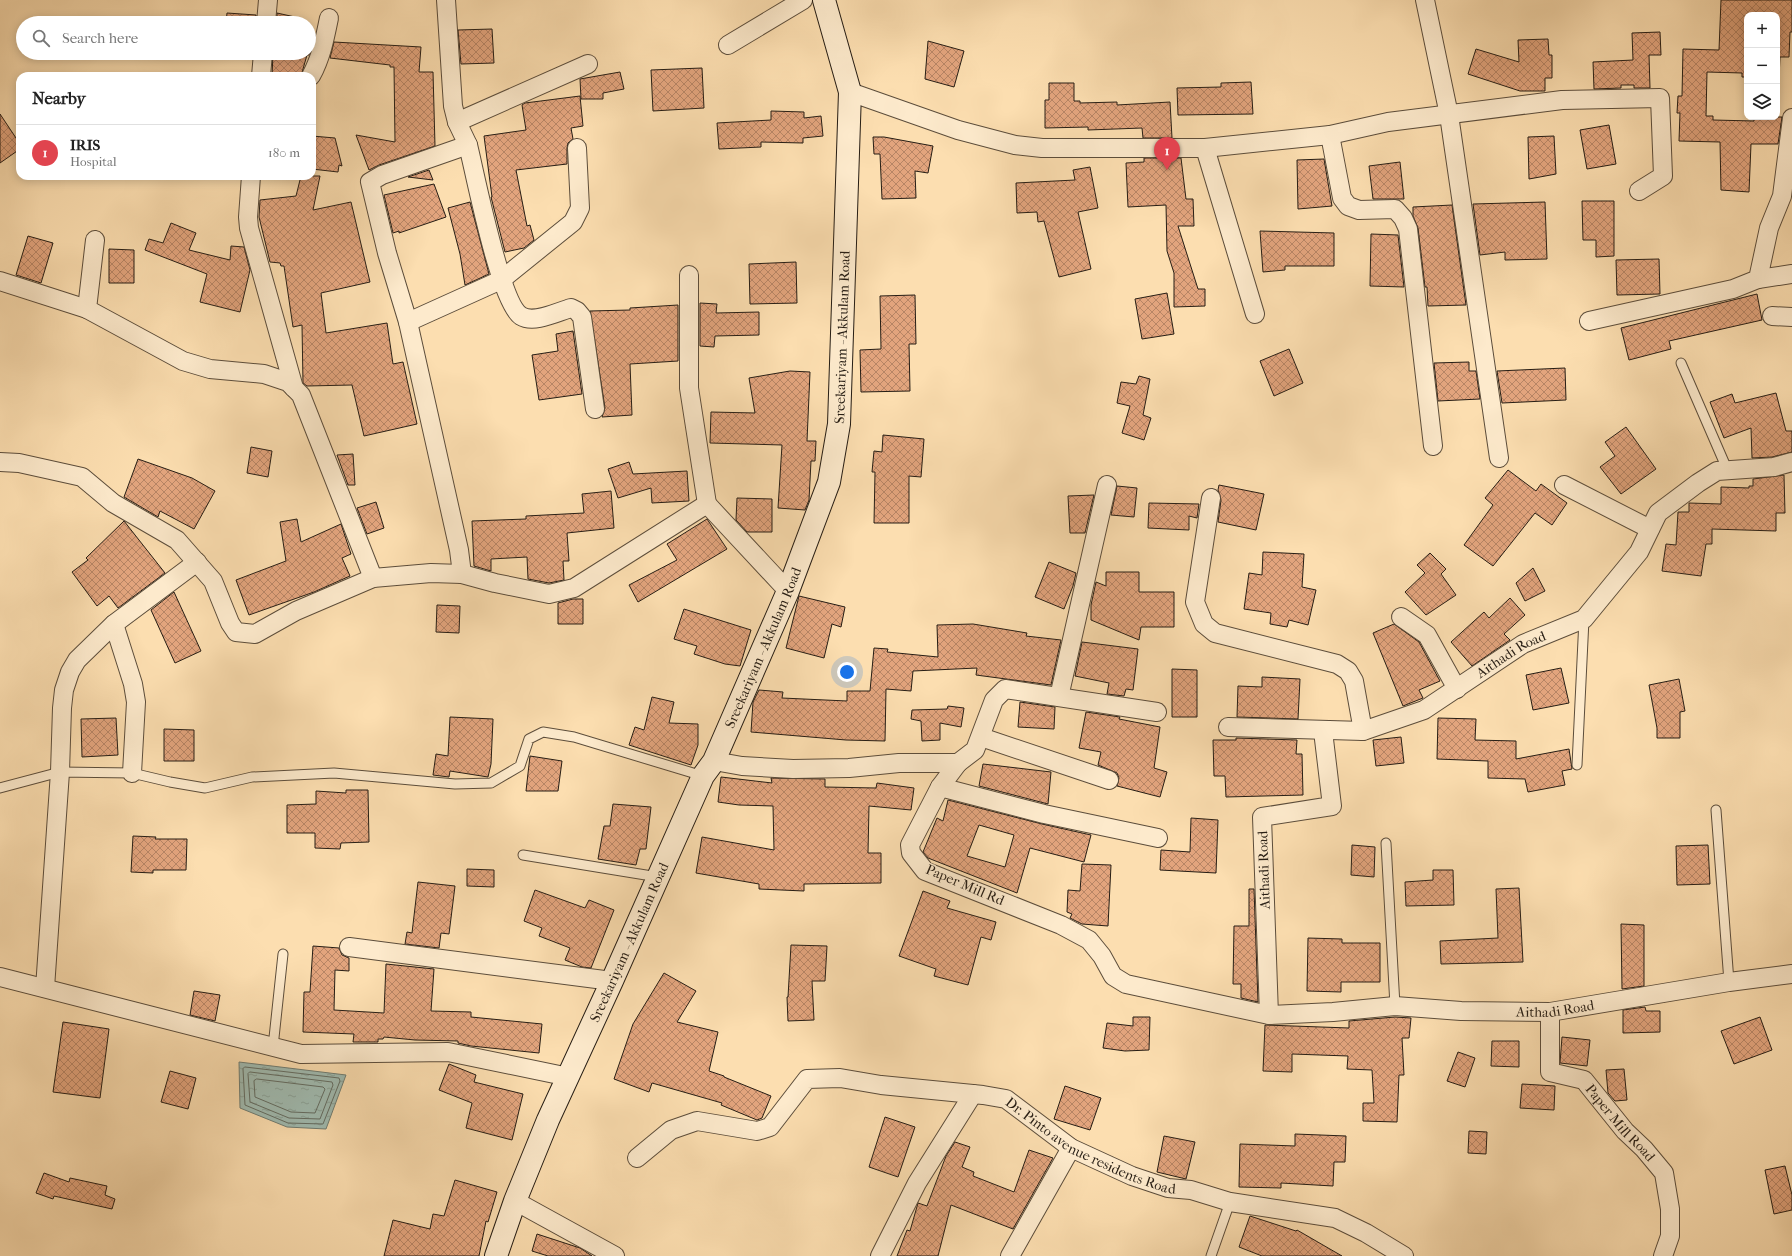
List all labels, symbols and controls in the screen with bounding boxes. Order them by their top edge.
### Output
map controls [1744,12,1780,120]
button: + [1744,12,1780,48]
search box [16,16,316,60]
icon: search [30,27,52,49]
text: Search here [62,29,138,47]
button: − [1744,48,1780,84]
button: layers [1744,84,1780,120]
text: Nearby [32,88,86,108]
text: IRIS [70,136,100,154]
pin: 1 [1154,137,1180,170]
text: 1 [43,145,47,160]
text: 180 m [268,145,300,160]
text: Hospital [70,154,117,169]
street label: Sreekariyam - Akkulam Road [831,250,853,424]
street label: Sreekariyam - Akkulam Road [721,565,805,731]
street label: Aithadi Road [1472,627,1548,682]
your location [837,662,857,682]
street label: Aithadi Road [1254,830,1274,910]
street label: Sreekariyam - Akkulam Road [586,859,672,1025]
street label: Paper Mill Rd [923,861,1007,909]
street label: Aithadi Road [1515,996,1596,1021]
street label: Paper Mill Road [1582,1080,1659,1165]
street label: Dr. Pinto avenue residents Road [1002,1093,1177,1197]

